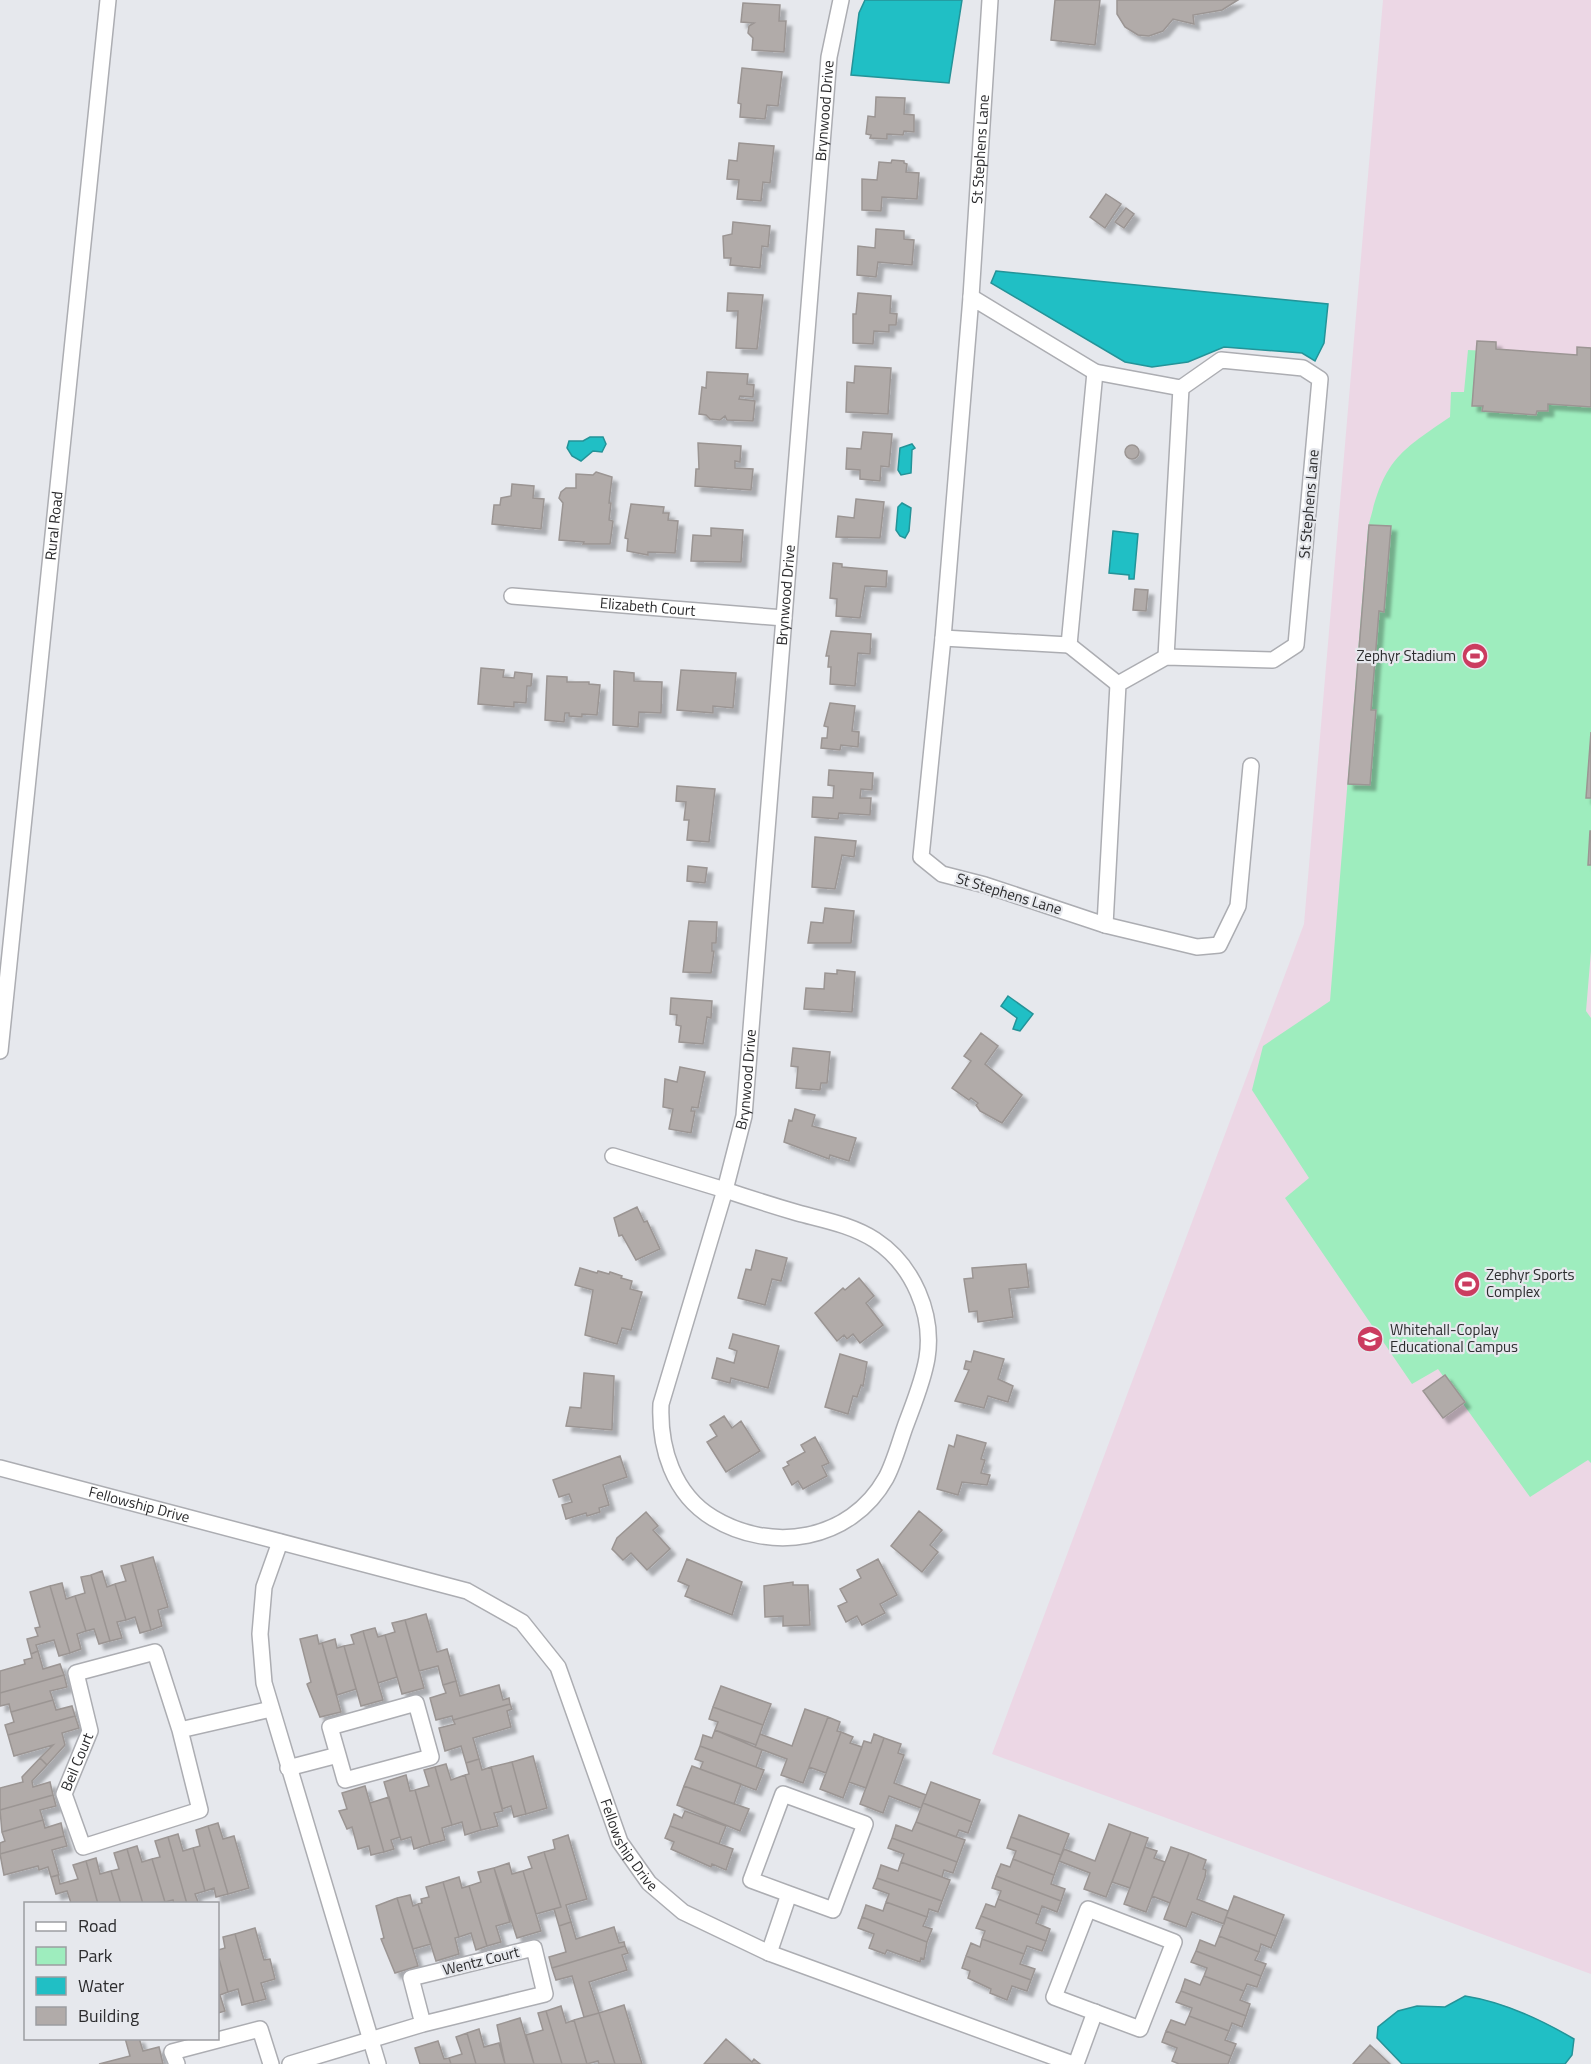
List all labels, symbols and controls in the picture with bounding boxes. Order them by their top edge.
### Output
street label: Brynwood Drive [809,59,840,162]
street label: St Stephens Lane [965,94,995,205]
street label: St Stephens Lane [1292,448,1325,560]
street label: Rural Road [39,490,68,561]
street label: Brynwood Drive [770,544,801,646]
street label: Elizabeth Court [599,591,697,622]
sports icon: Zephyr Stadium [1460,641,1490,671]
place label: Zephyr Stadium [1356,644,1456,667]
street label: St Stephens Lane [953,867,1065,921]
street label: Brynwood Drive [729,1028,762,1132]
place label: Zephyr Sports Complex [1486,1263,1574,1303]
sports icon: Zephyr Sports Complex [1452,1269,1482,1299]
place label: Whitehall-Coplay Educational Campus [1390,1318,1518,1358]
school or university icon: Whitehall-Coplay Educational Campus [1355,1324,1385,1354]
street label: Fellowship Drive [86,1480,192,1529]
street label: Beil Court [54,1729,99,1795]
street label: Fellowship Drive [595,1795,663,1897]
legend [24,1902,219,2040]
text: Road [78,1912,117,1939]
street label: Wentz Court [440,1940,522,1981]
text: Park [78,1942,113,1969]
text: Water [78,1972,124,1999]
text: Building [78,2002,139,2029]

